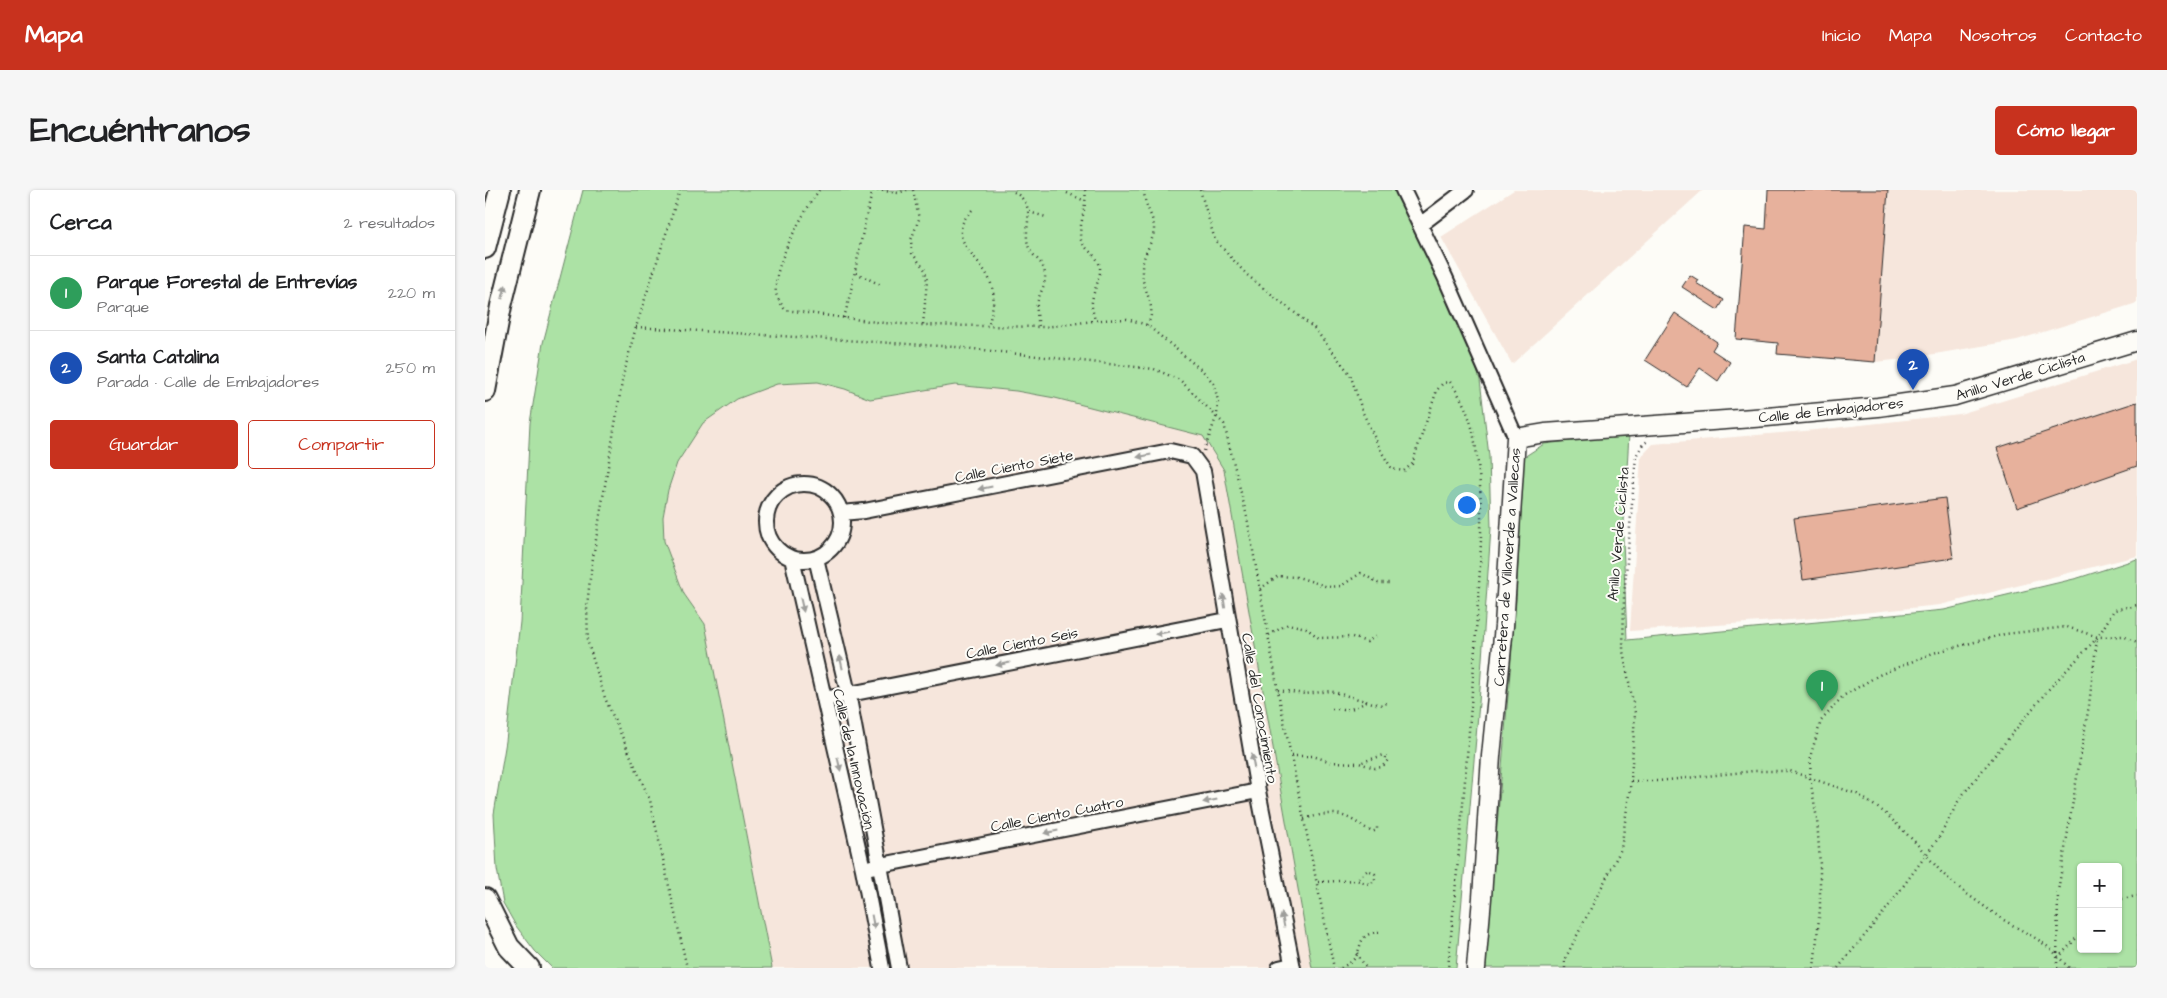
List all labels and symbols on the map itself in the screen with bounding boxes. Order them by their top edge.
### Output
one-way arrow [501,284,509,299]
street label: Anillo Verde Ciclista [1953,347,2088,406]
pin: 2 [1897,349,1929,390]
street label: Calle de Embajadores [1757,392,1905,429]
street label: Calle Ciento Siete [953,445,1075,488]
street label: Carretera de Villaverde a Vallecas [1489,447,1526,687]
one-way arrow [1136,453,1152,461]
street label: Anillo Verde Ciclista [1602,466,1635,602]
one-way arrow [976,484,992,492]
your location [1454,492,1480,518]
one-way arrow [1220,592,1228,608]
one-way arrow [798,598,806,613]
street label: Calle Ciento Seis [964,622,1080,665]
one-way arrow [1155,629,1170,637]
street label: Calle del Conocimiento [1236,631,1283,785]
one-way arrow [837,655,845,670]
one-way arrow [994,660,1010,668]
pin: 1 [1806,670,1838,711]
street label: Calle de la Innovación [827,687,880,832]
one-way arrow [1248,752,1256,768]
one-way arrow [835,756,843,772]
street label: Calle Ciento Cuatro [989,791,1126,838]
one-way arrow [1202,797,1218,805]
one-way arrow [1043,828,1059,836]
one-way arrow [1279,912,1287,928]
one-way arrow [870,915,878,931]

